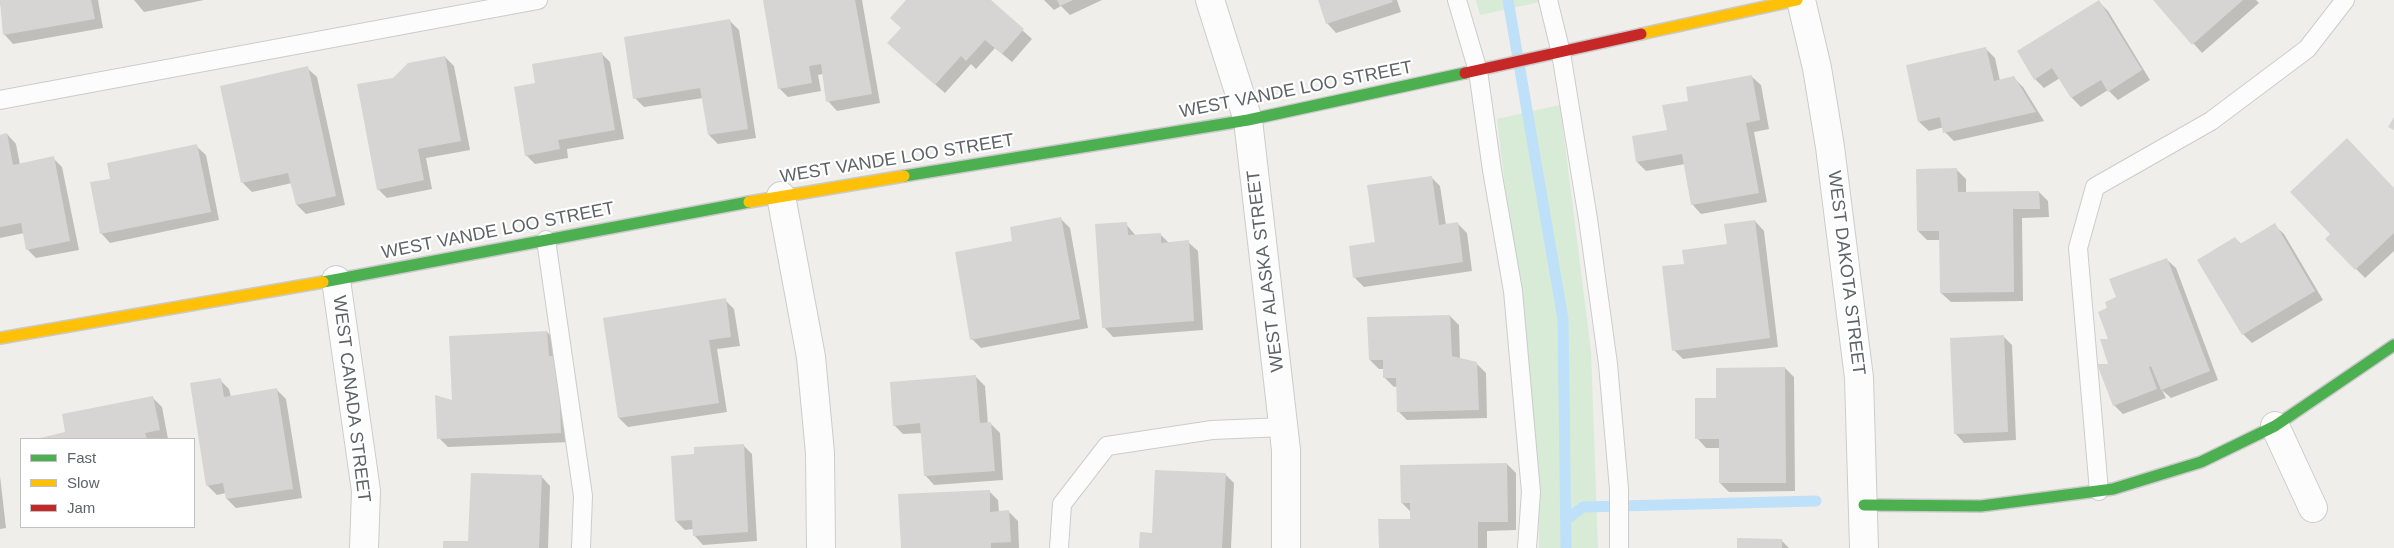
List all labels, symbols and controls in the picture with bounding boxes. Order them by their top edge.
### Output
street label: WEST VANDE LOO STREET [1178,57,1414,123]
street label: WEST VANDE LOO STREET [778,130,1016,188]
street label: WEST ALASKA STREET [1243,169,1289,373]
street label: WEST DAKOTA STREET [1823,170,1869,376]
street label: WEST VANDE LOO STREET [380,198,616,264]
street label: WEST CANADA STREET [328,294,374,504]
legend [20,438,195,528]
text: Fast [67,449,96,466]
text: Slow [67,474,100,491]
text: Jam [67,499,95,516]

